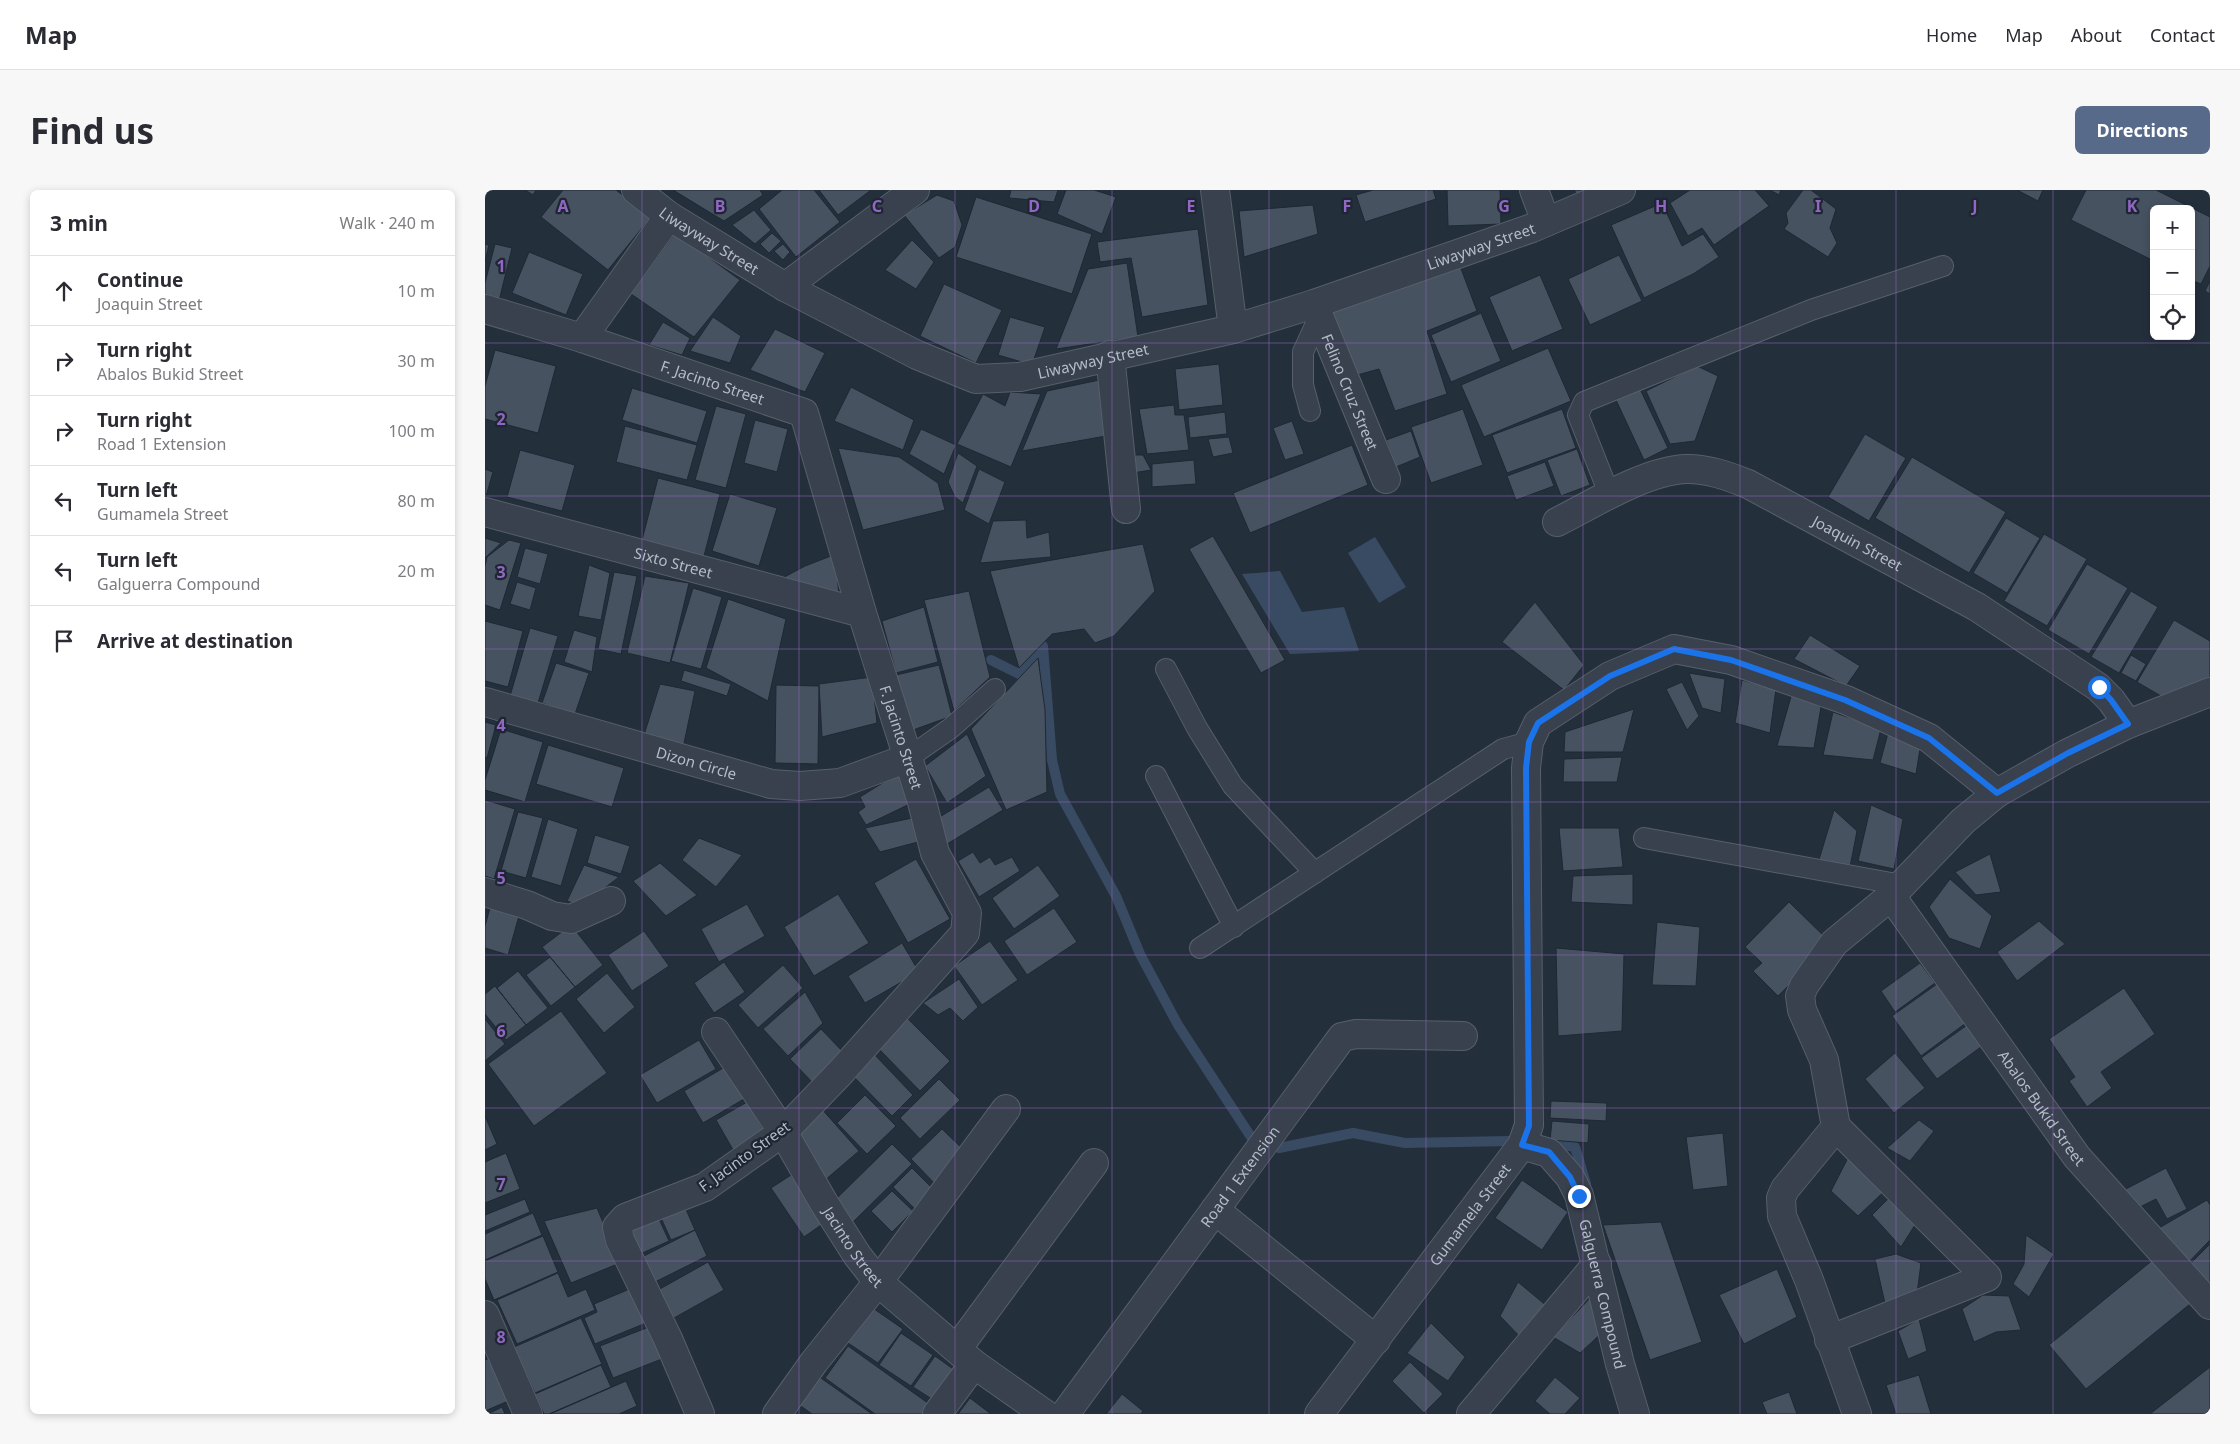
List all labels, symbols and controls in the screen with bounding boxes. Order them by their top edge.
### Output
text: Map [25,18,77,51]
text: Home [1926,23,1977,47]
text: Map [2005,23,2043,47]
text: About [2071,23,2122,47]
text: Contact [2150,23,2215,47]
button: Directions [2075,106,2210,154]
text: Find us [30,107,154,154]
text: A [557,195,569,217]
text: B [715,195,725,217]
text: C [872,195,882,217]
text: D [1028,195,1040,217]
text: E [1187,195,1196,217]
text: F [1343,195,1351,217]
text: G [1498,195,1510,217]
text: H [1655,195,1667,217]
text: I [1815,195,1821,217]
text: J [1970,195,1978,217]
text: K [2127,195,2138,217]
street label: Liwayway Street [655,202,763,279]
map controls [2150,205,2195,340]
button: + [2150,205,2195,250]
text: 3 min [50,209,108,237]
text: Walk · 240 m [340,212,435,234]
street label: Liwayway Street [1424,218,1538,274]
button: − [2150,250,2195,295]
text: 1 [496,255,506,277]
text: Continue [97,267,183,293]
icon: ahead [50,277,78,305]
text: 10 m [398,280,435,302]
text: Joaquin Street [97,293,203,315]
button: locate [2150,295,2195,340]
street label: Felino Cruz Street [1317,331,1383,454]
text: Turn right [97,337,192,363]
street label: Liwayway Street [1035,338,1151,383]
icon: right [50,347,78,375]
text: 30 m [398,350,435,372]
street label: F. Jacinto Street [658,355,767,409]
text: Abalos Bukid Street [97,363,243,385]
text: Turn right [97,407,192,433]
text: 2 [496,408,506,430]
icon: right [50,417,78,445]
text: 100 m [388,420,435,442]
text: Road 1 Extension [97,433,226,455]
text: Turn left [97,477,178,503]
icon: left [50,487,78,515]
text: 80 m [398,490,435,512]
text: Gumamela Street [97,503,228,525]
street label: Joaquin Street [1807,510,1906,575]
street label: Sixto Street [632,542,715,583]
text: Turn left [97,547,178,573]
icon: left [50,557,78,585]
text: 20 m [398,560,435,582]
text: 3 [496,561,506,583]
text: Galguerra Compound [97,573,260,595]
icon: arrive [50,627,78,655]
text: Arrive at destination [97,628,293,654]
route start [2088,676,2111,699]
street label: F. Jacinto Street [876,683,927,792]
text: 4 [496,714,506,736]
street label: Dizon Circle [654,742,739,784]
text: 5 [496,867,506,889]
text: 6 [496,1020,506,1042]
street label: Abalos Bukid Street [1994,1046,2090,1170]
street label: F. Jacinto Street [694,1116,794,1196]
street label: Road 1 Extension [1196,1121,1284,1231]
street label: Gumamela Street [1424,1159,1515,1270]
text: 7 [496,1173,506,1195]
route end [1568,1185,1591,1208]
street label: Jacinto Street [818,1201,888,1292]
street label: Galguerra Compound [1575,1217,1631,1371]
text: 8 [496,1326,506,1348]

